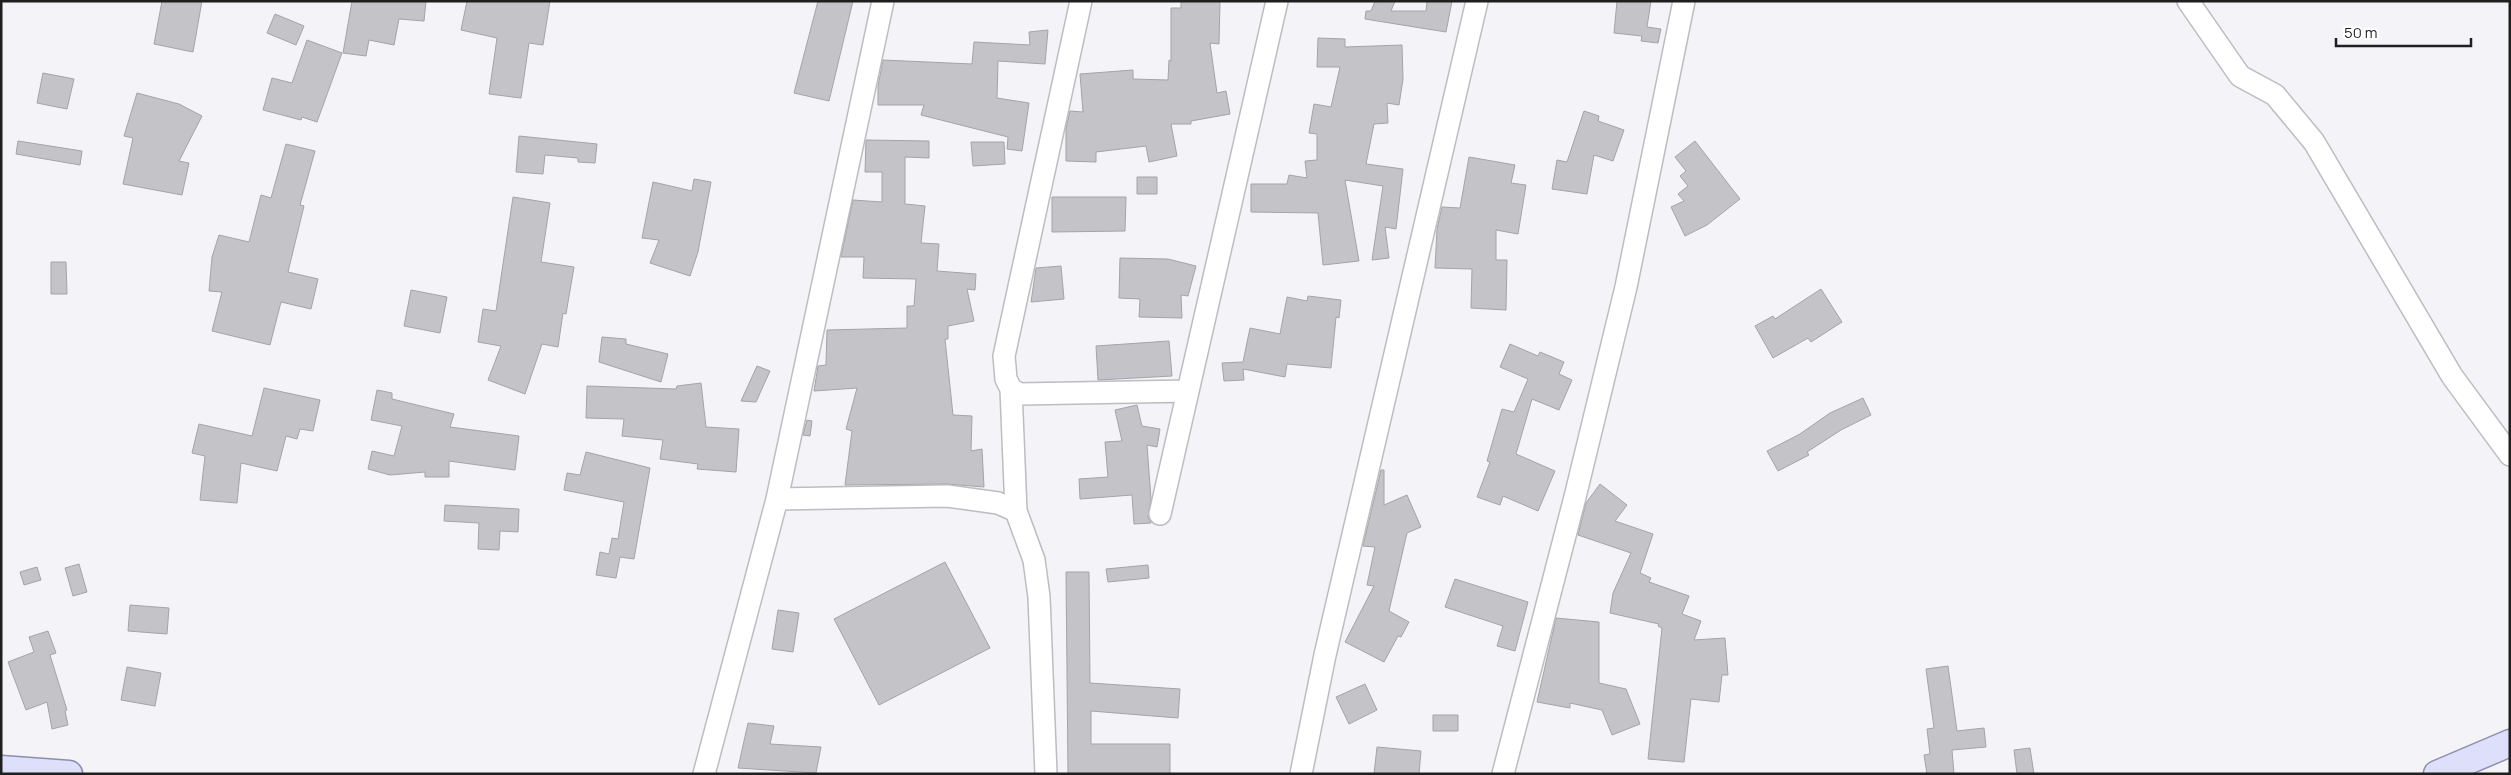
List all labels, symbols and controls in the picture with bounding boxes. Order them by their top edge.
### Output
scale bar [2336,15,2471,47]
text: 50 m [2344,22,2378,43]

